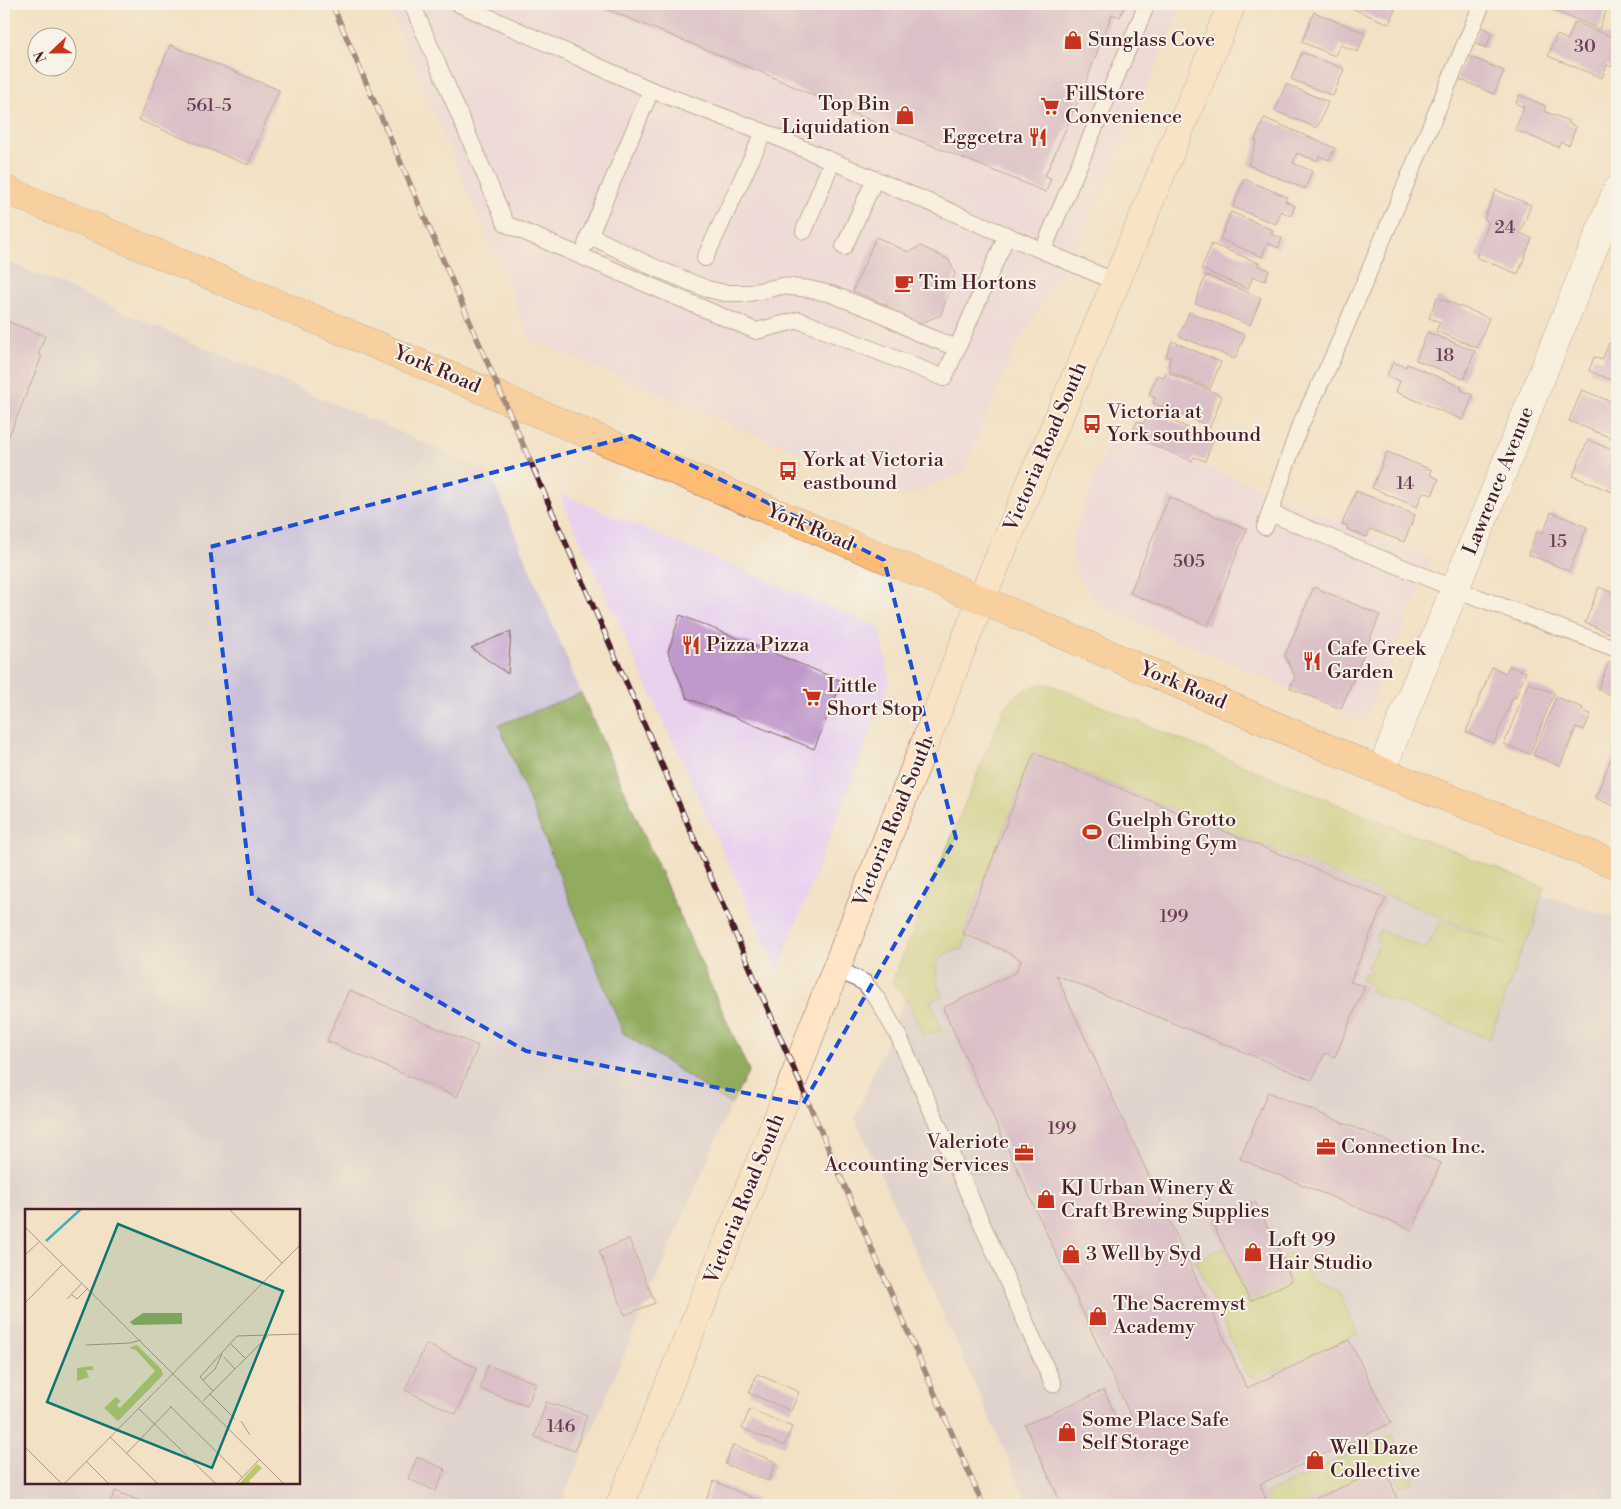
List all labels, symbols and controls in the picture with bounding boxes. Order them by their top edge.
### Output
north arrow [28,28,78,78]
place label: Sunglass Cove [1088,28,1215,53]
shop icon: Sunglass Cove [1062,29,1084,51]
house number: 30 [1574,35,1596,58]
text: N [30,48,51,65]
place label: FillStore Convenience [1065,82,1182,130]
place label: Top Bin Liquidation [781,92,890,140]
house number: 561-5 [186,94,232,117]
supermarket icon: FillStore Convenience [1039,95,1061,117]
shop icon: Top Bin Liquidation [894,104,916,126]
place label: Eggcetra [943,125,1024,150]
restaurant icon: Eggcetra [1027,126,1049,148]
house number: 24 [1494,216,1516,239]
place label: Tim Hortons [919,271,1036,296]
cafe icon: Tim Hortons [893,272,915,294]
street label: York Road [389,340,485,400]
house number: 18 [1436,344,1454,367]
street label: Victoria Road South [999,358,1093,536]
place label: Victoria at York southbound [1106,400,1261,448]
street label: Lawrence Avenue [1458,403,1540,559]
bus stop icon: Victoria at York southbound [1081,413,1103,435]
place label: York at Victoria eastbound [802,448,945,496]
bus stop icon: York at Victoria eastbound [777,460,799,482]
house number: 14 [1396,472,1414,495]
street label: York Road [762,498,858,558]
house number: 15 [1549,530,1567,553]
house number: 505 [1173,550,1205,573]
place label: Pizza Pizza [706,633,810,658]
restaurant icon: Pizza Pizza [680,634,702,656]
place label: Cafe Greek Garden [1327,637,1427,685]
restaurant icon: Cafe Greek Garden [1301,650,1323,672]
street label: York Road [1135,656,1231,716]
place label: Little Short Stop [827,674,923,722]
supermarket icon: Little Short Stop [801,686,823,708]
street label: Victoria Road South [848,733,940,912]
place label: Guelph Grotto Climbing Gym [1107,808,1238,856]
sports icon: Guelph Grotto Climbing Gym [1081,821,1103,843]
house number: 199 [1160,905,1189,928]
street label: Victoria Road South [699,1110,791,1289]
house number: 199 [1048,1117,1077,1140]
place label: Valeriote Accounting Services [823,1130,1009,1178]
place label: Connection Inc. [1341,1135,1485,1160]
office icon: Connection Inc. [1315,1136,1337,1158]
office icon: Valeriote Accounting Services [1013,1142,1035,1164]
place label: KJ Urban Winery & Craft Brewing Supplies [1061,1176,1269,1224]
shop icon: KJ Urban Winery & Craft Brewing Supplies [1035,1188,1057,1210]
inset map [25,1209,300,1484]
place label: Loft 99 Hair Studio [1268,1228,1373,1276]
shop icon: Loft 99 Hair Studio [1242,1241,1264,1263]
place label: 3 Well by Syd [1086,1242,1202,1267]
shop icon: 3 Well by Syd [1060,1243,1082,1265]
place label: The Sacremyst Academy [1112,1292,1246,1340]
shop icon: The Sacremyst Academy [1087,1305,1109,1327]
place label: Some Place Safe Self Storage [1082,1408,1229,1456]
house number: 146 [547,1415,575,1438]
shop icon: Some Place Safe Self Storage [1056,1421,1078,1443]
place label: Well Daze Collective [1329,1436,1420,1484]
shop icon: Well Daze Collective [1304,1449,1326,1471]

